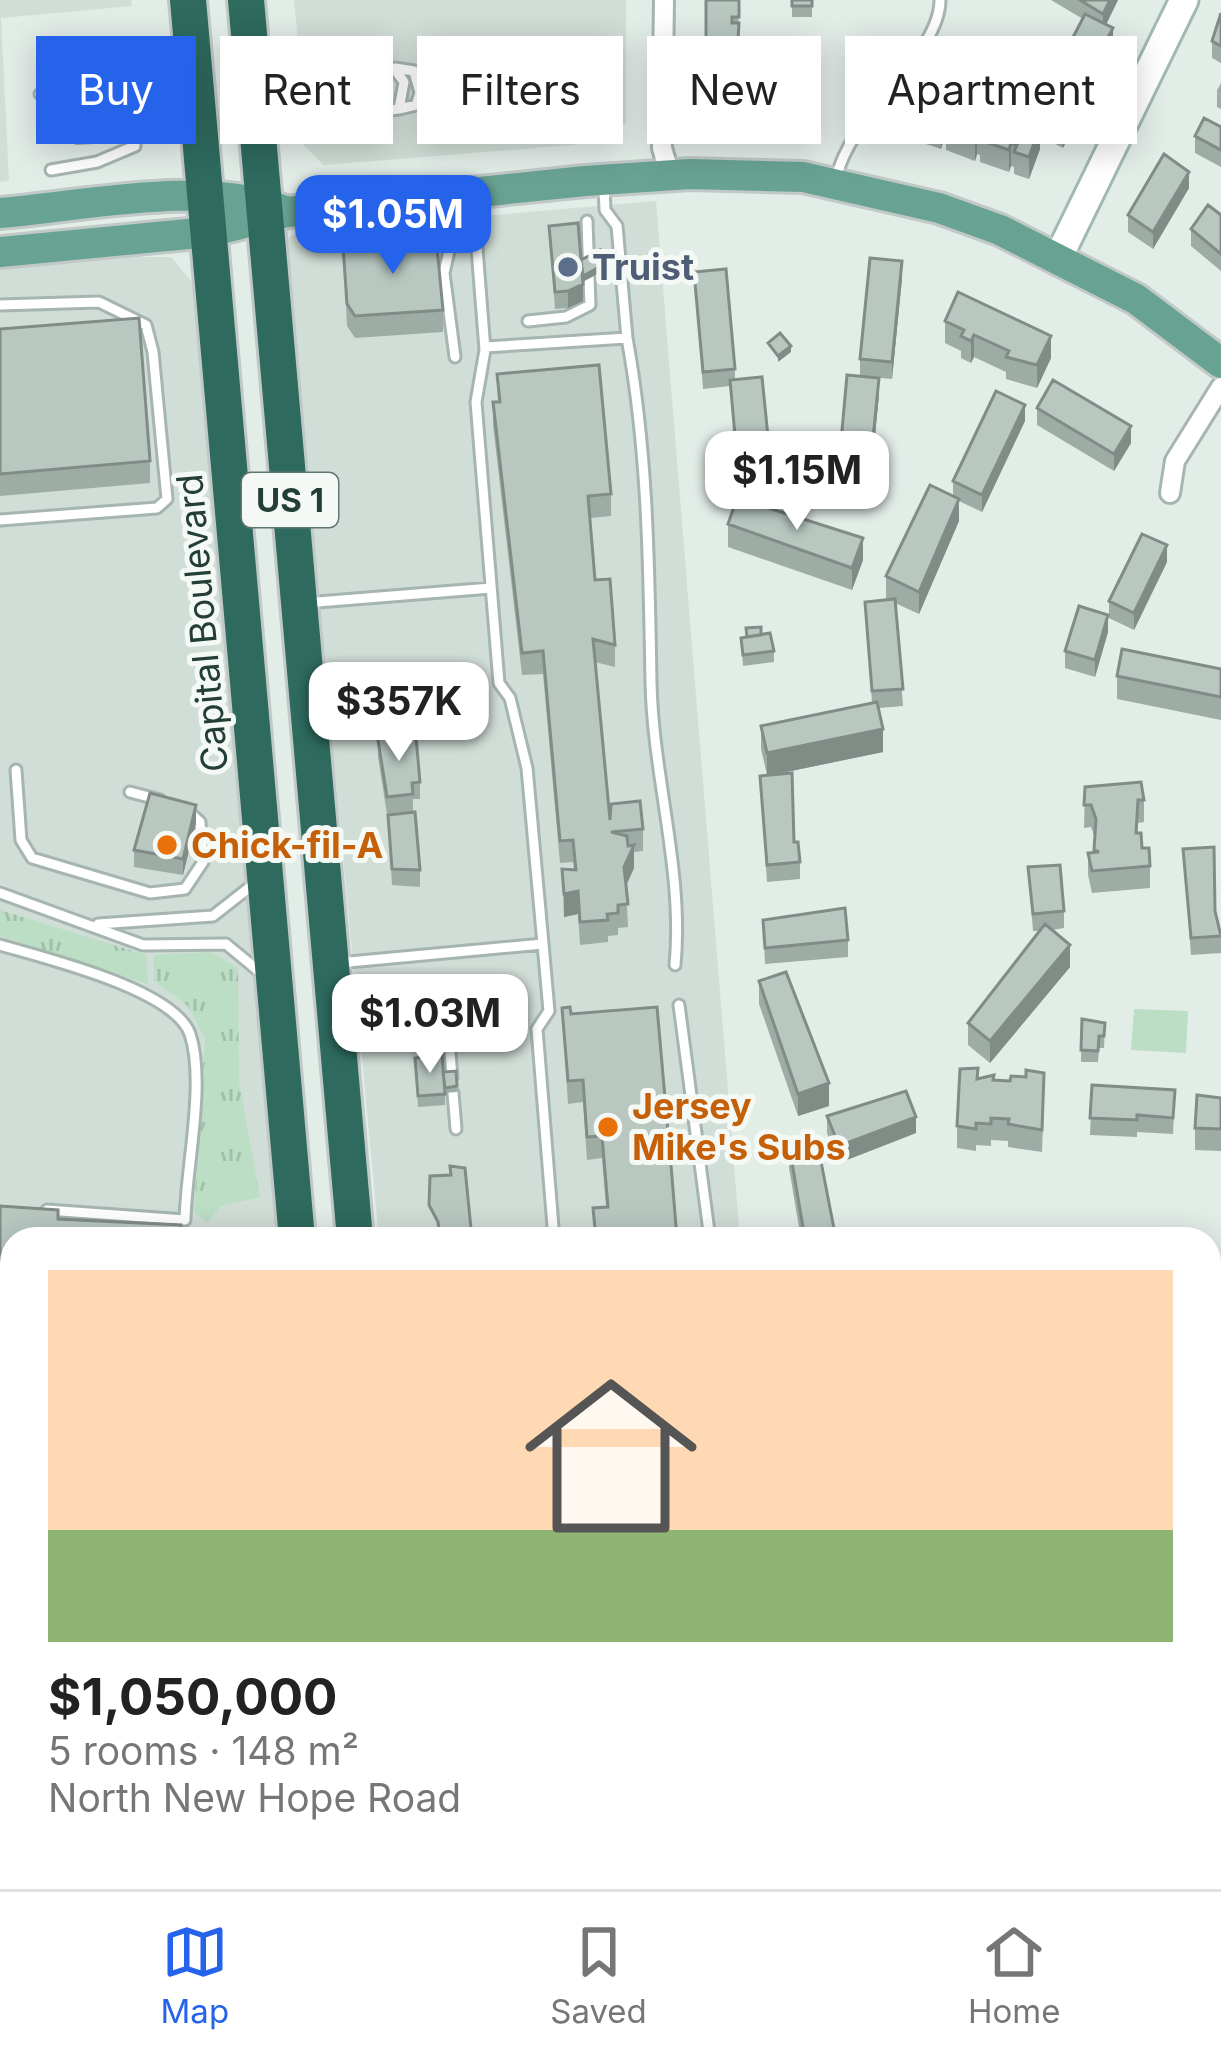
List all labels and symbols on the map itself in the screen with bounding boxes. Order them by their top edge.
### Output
pin: $1.05M [295,175,491,277]
place label: Truist [592,245,694,289]
marker: Truist [555,254,581,280]
pin: $1.15M [699,431,895,533]
street label: Capital Boulevard [167,472,237,774]
road number: US 1 [242,473,338,527]
pin: $357K [315,662,483,764]
place label: Chick-fil-A [191,823,383,867]
marker: Chick-fil-A [154,832,180,858]
pin: $1.03M [332,974,528,1076]
place label: Jersey Mike's Subs [632,1084,846,1169]
marker: Jersey Mike's Subs [595,1114,621,1140]

